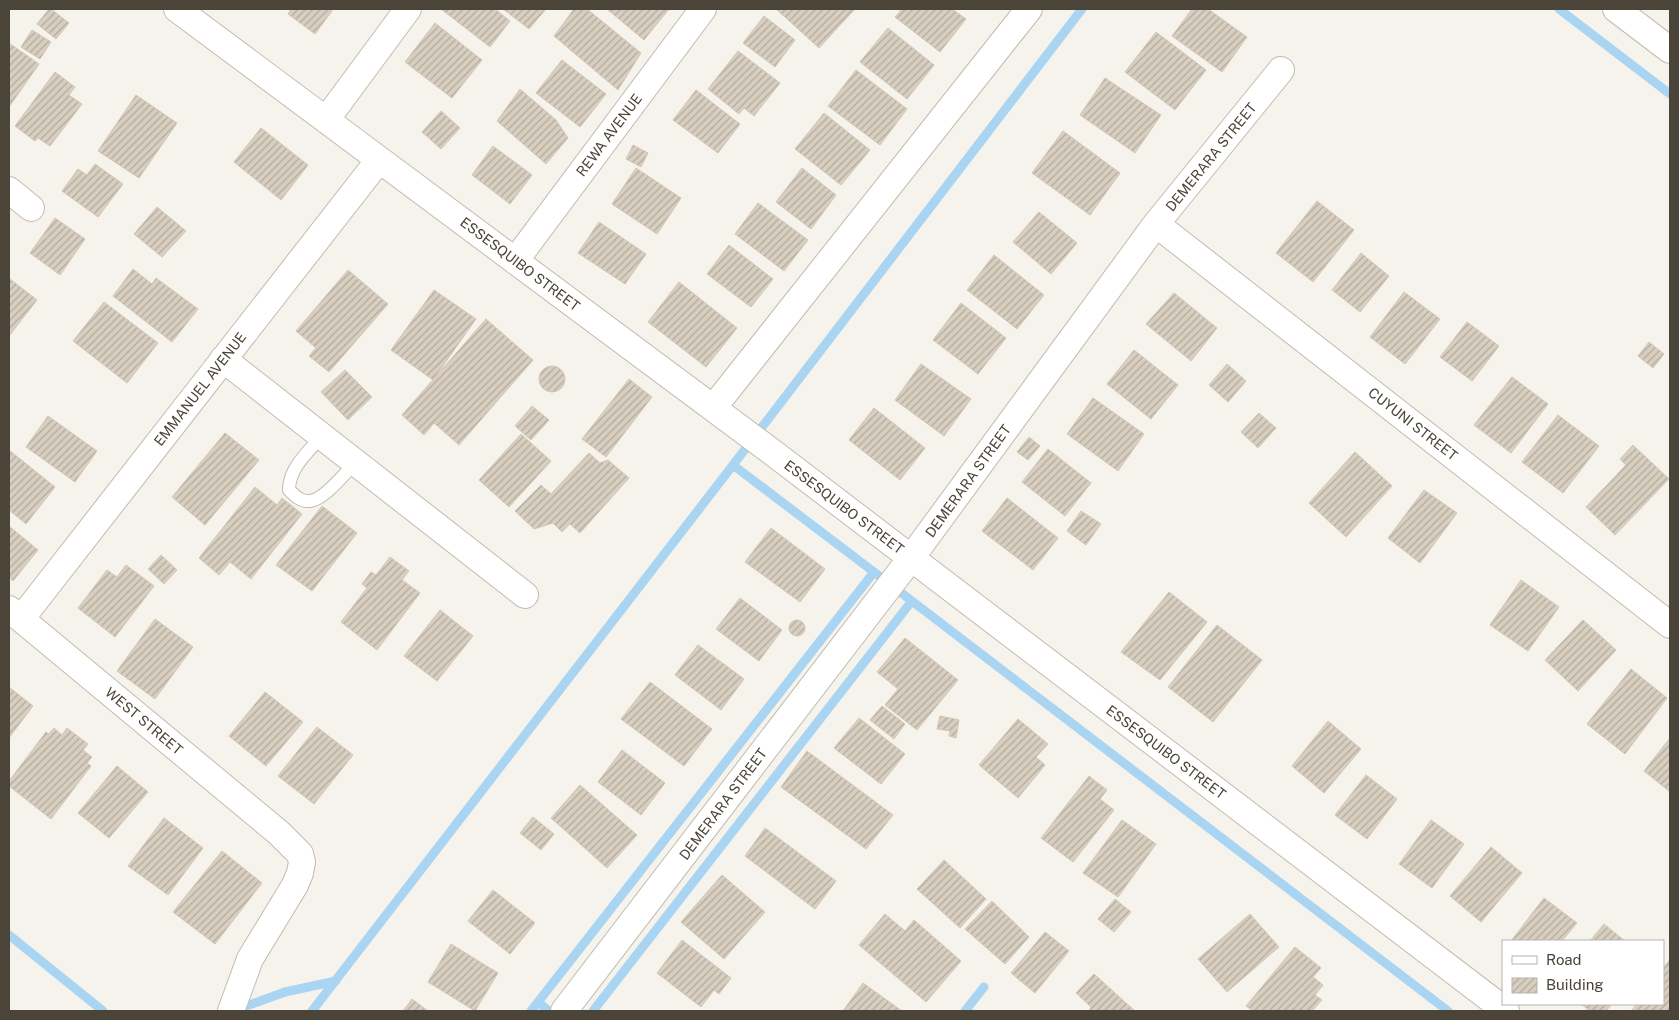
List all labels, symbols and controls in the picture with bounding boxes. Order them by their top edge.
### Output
street label: REWA AVENUE [573,91,645,179]
street label: DEMERARA STREET [1162,100,1260,214]
street label: ESSESQUIBO STREET [457,214,583,314]
street label: EMMANUEL AVENUE [151,329,249,449]
street label: CUYUNI STREET [1365,384,1461,464]
street label: DEMERARA STREET [922,422,1014,540]
street label: ESSESQUIBO STREET [781,457,907,557]
street label: WEST STREET [102,684,186,758]
street label: ESSESQUIBO STREET [1103,702,1229,802]
street label: DEMERARA STREET [676,745,770,863]
legend [1502,940,1664,1005]
text: Road [1546,951,1582,968]
text: Building [1546,976,1604,993]

